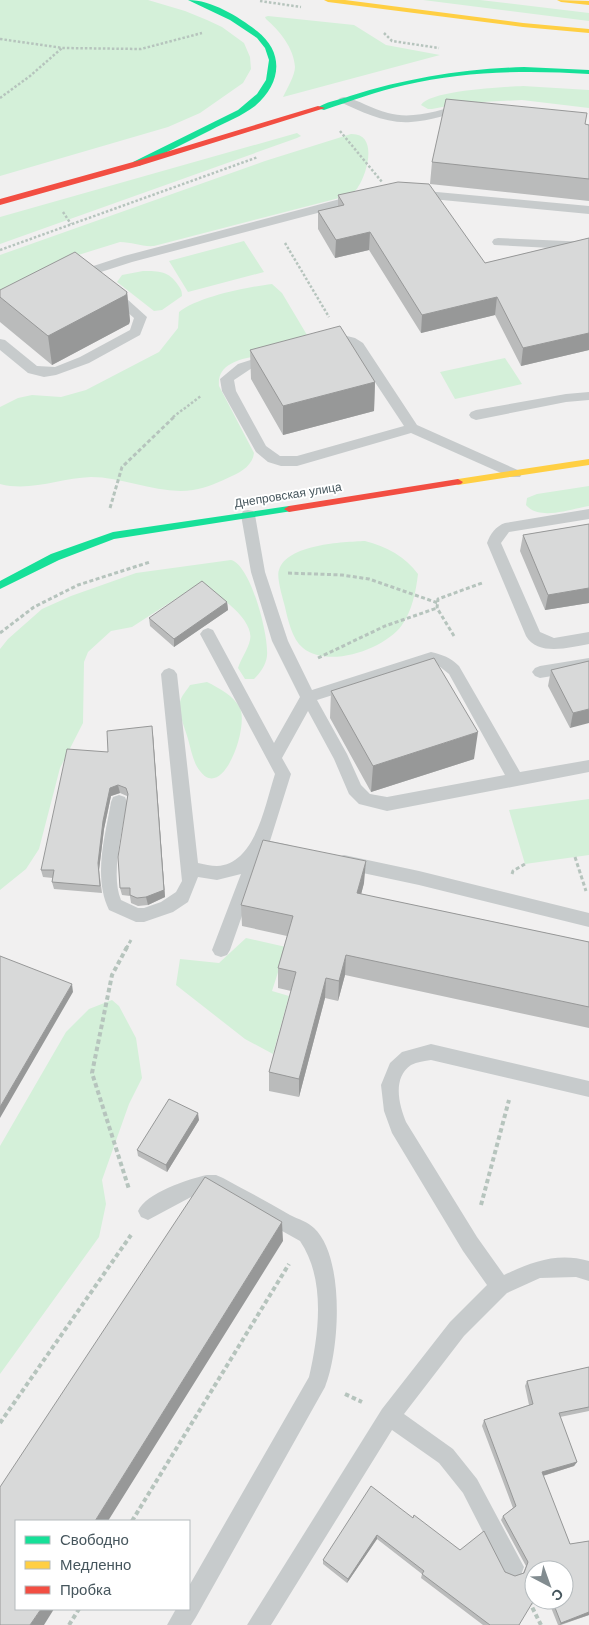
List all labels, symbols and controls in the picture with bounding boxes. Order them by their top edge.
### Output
street label: Днепровская улица [233,480,343,510]
legend [15,1520,190,1610]
text: Свободно [60,1531,129,1548]
text: Медленно [60,1556,131,1573]
north arrow [524,1560,574,1610]
text: Пробка [60,1581,112,1598]
text: С [548,1585,567,1604]

